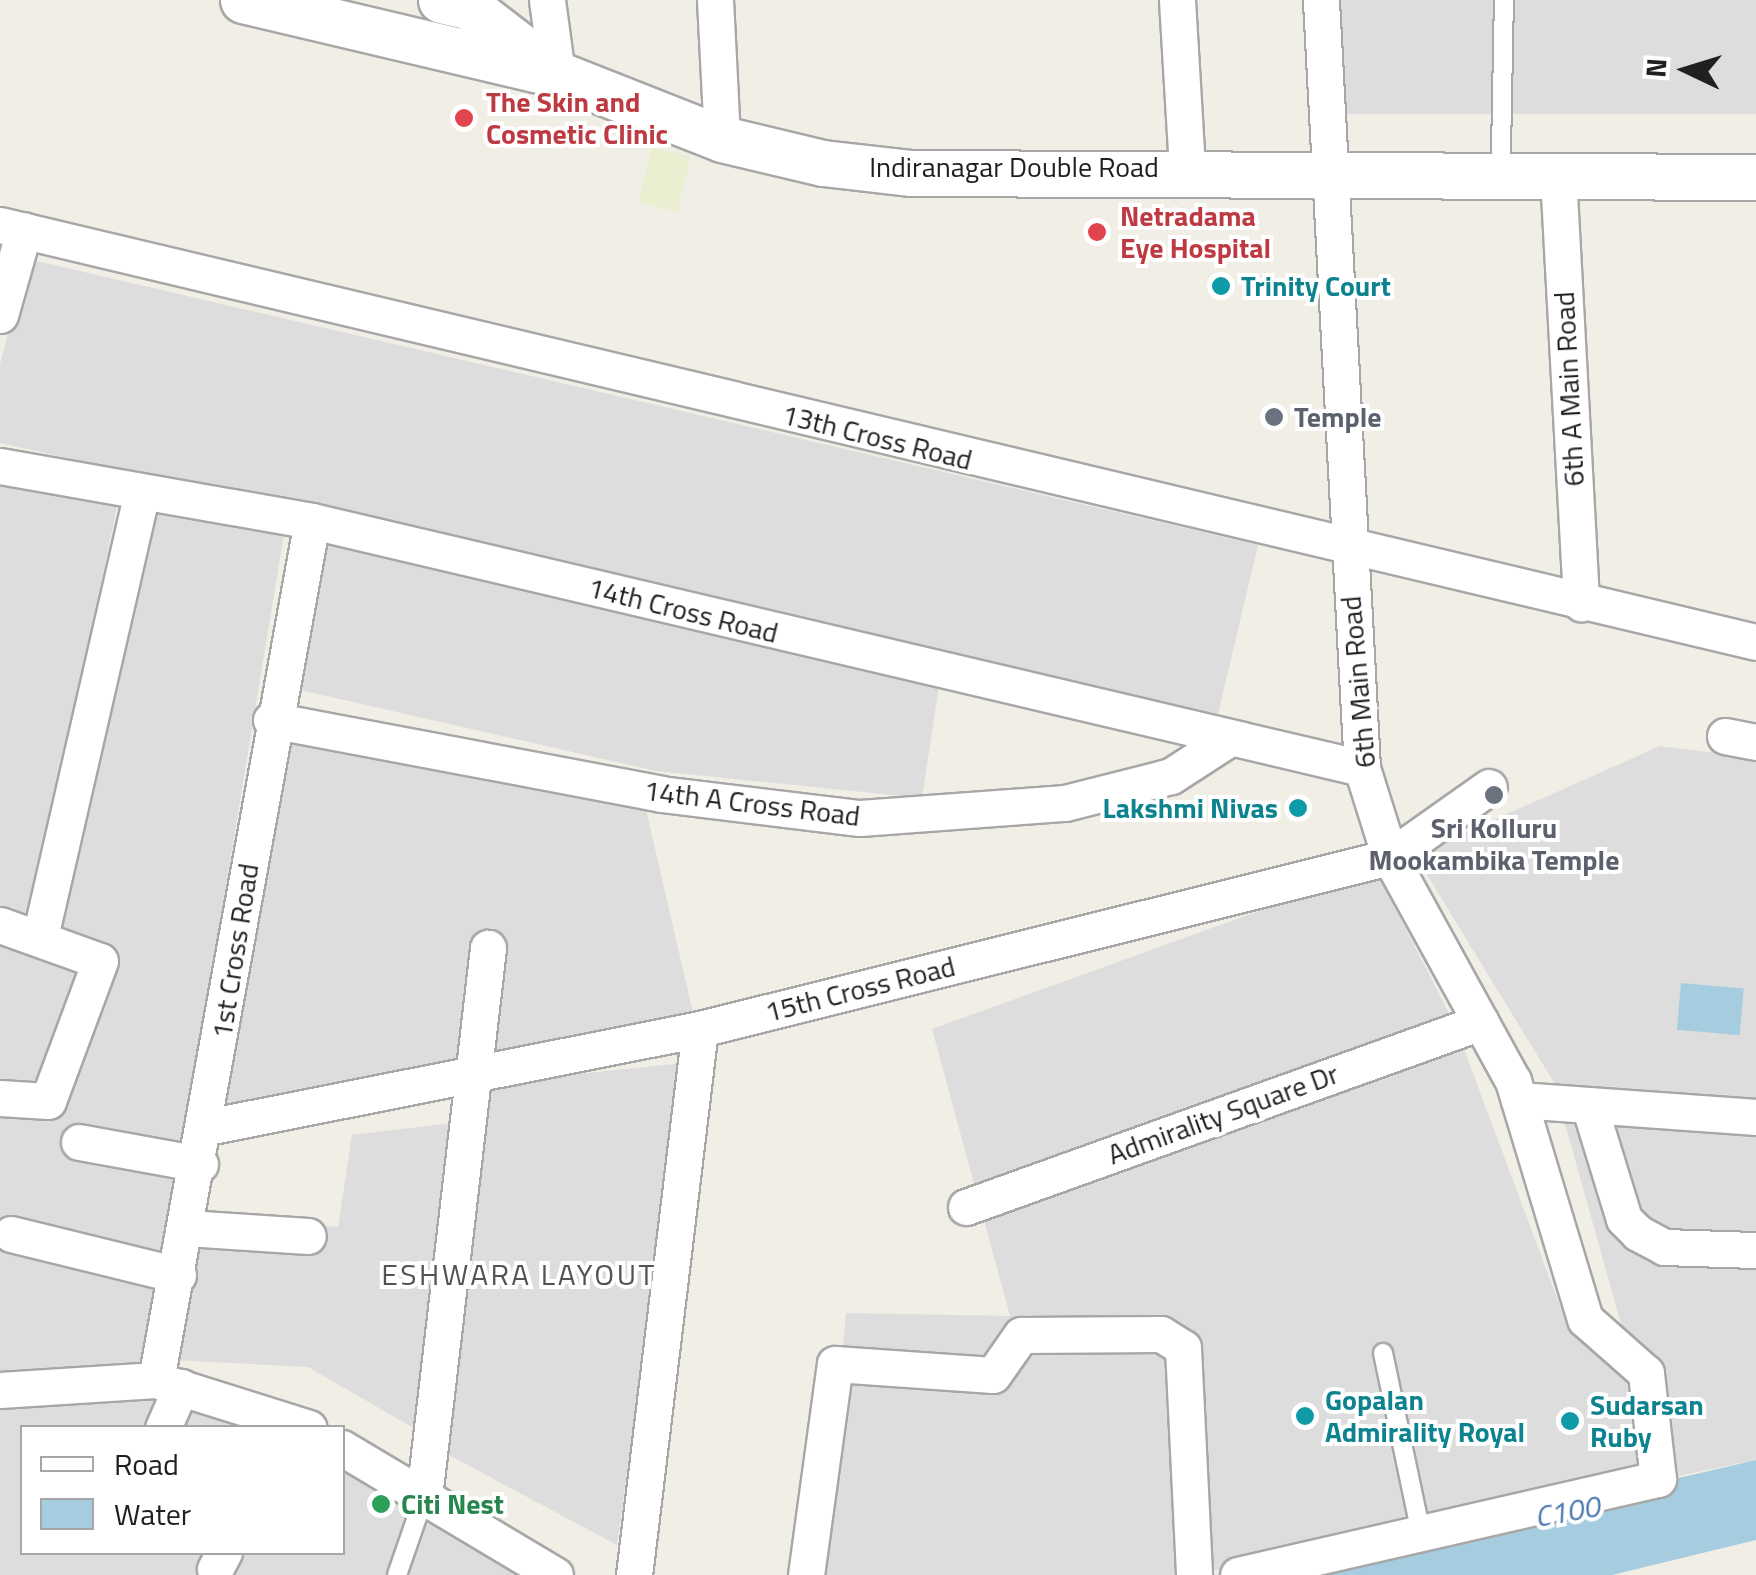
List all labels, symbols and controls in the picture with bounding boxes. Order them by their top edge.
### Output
north arrow [1636,20,1736,120]
text: N [1633,57,1678,79]
place label: The Skin and Cosmetic Clinic [486,85,668,151]
marker: The Skin and Cosmetic Clinic [451,105,477,131]
street label: Indiranagar Double Road [869,150,1159,184]
place label: Netradama Eye Hospital [1120,199,1271,265]
marker: Netradama Eye Hospital [1084,219,1110,245]
place label: Trinity Court [1241,269,1391,303]
marker: Trinity Court [1210,275,1232,297]
street label: 6th A Main Road [1547,291,1591,487]
street label: 13th Cross Road [779,397,975,477]
place label: Temple [1294,400,1382,434]
marker: Temple [1263,406,1285,428]
street label: 14th Cross Road [585,570,781,650]
street label: 6th Main Road [1334,595,1382,769]
street label: 14th A Cross Road [642,773,862,833]
marker: Sri Kolluru Mookambika Temple [1483,784,1505,806]
place label: Lakshmi Nivas [1103,791,1278,825]
marker: Lakshmi Nivas [1287,797,1309,819]
place label: Sri Kolluru Mookambika Temple [1369,811,1619,877]
street label: 1st Cross Road [205,861,265,1041]
street label: 15th Cross Road [762,949,958,1029]
street label: Admirality Square Dr [1103,1057,1343,1171]
district label: ESHWARA LAYOUT [381,1256,657,1292]
place label: Gopalan Admirality Royal [1325,1383,1525,1449]
place label: Sudarsan Ruby [1590,1388,1704,1454]
marker: Gopalan Admirality Royal [1294,1405,1316,1427]
marker: Sudarsan Ruby [1559,1410,1581,1432]
legend [20,1425,345,1555]
text: Road [114,1441,179,1487]
place label: Citi Nest [401,1487,504,1521]
water label: C100 [1532,1488,1602,1534]
text: Water [114,1491,191,1537]
marker: Citi Nest [370,1493,392,1515]

